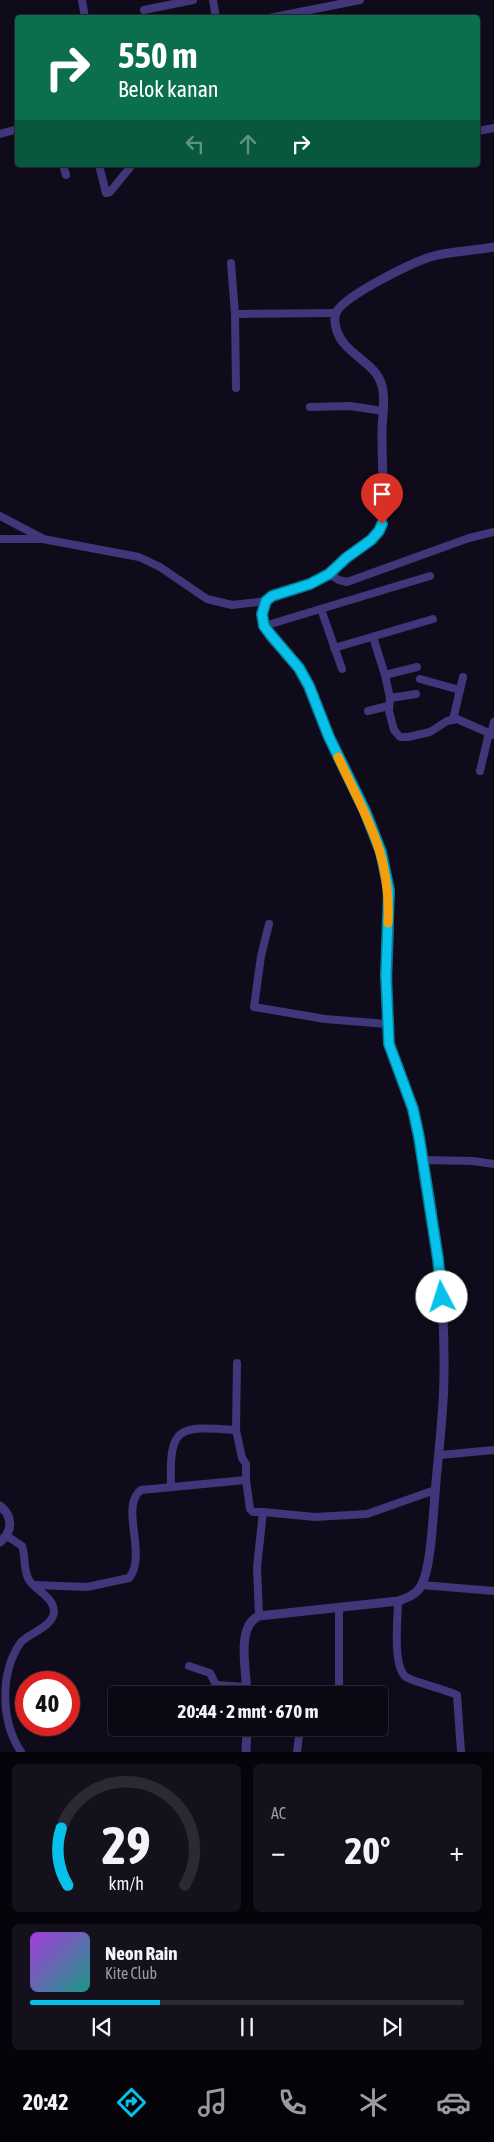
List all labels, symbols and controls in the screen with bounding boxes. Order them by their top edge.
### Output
icon: right [35,35,100,100]
text: 550 m [118,35,197,75]
text: Belok kanan [118,76,219,102]
icon: left [181,130,209,158]
icon: ahead [234,130,262,158]
icon: right [287,130,315,158]
pin [361,473,403,524]
icon: arrive [368,480,396,508]
position arrow [415,1270,467,1322]
speed limit sign: 40 [15,1671,80,1736]
text: 20:44 · 2 mnt · 670 m [178,1700,319,1722]
text: AC [271,1804,286,1822]
text: 29 [102,1815,151,1875]
text: 20° [344,1829,391,1872]
text: − [271,1835,286,1867]
text: + [449,1835,464,1867]
text: km/h [109,1873,144,1894]
text: Neon Rain [105,1942,177,1964]
text: Kite Club [105,1964,157,1982]
icon: previous [88,2013,116,2041]
icon: pause [233,2013,261,2041]
icon: next [378,2013,406,2041]
icon: directions [114,2085,149,2120]
icon: music [195,2085,230,2120]
icon: phone [275,2085,310,2120]
icon: climate [356,2085,391,2120]
icon: car [436,2085,471,2120]
text: 20:42 [23,2089,68,2115]

